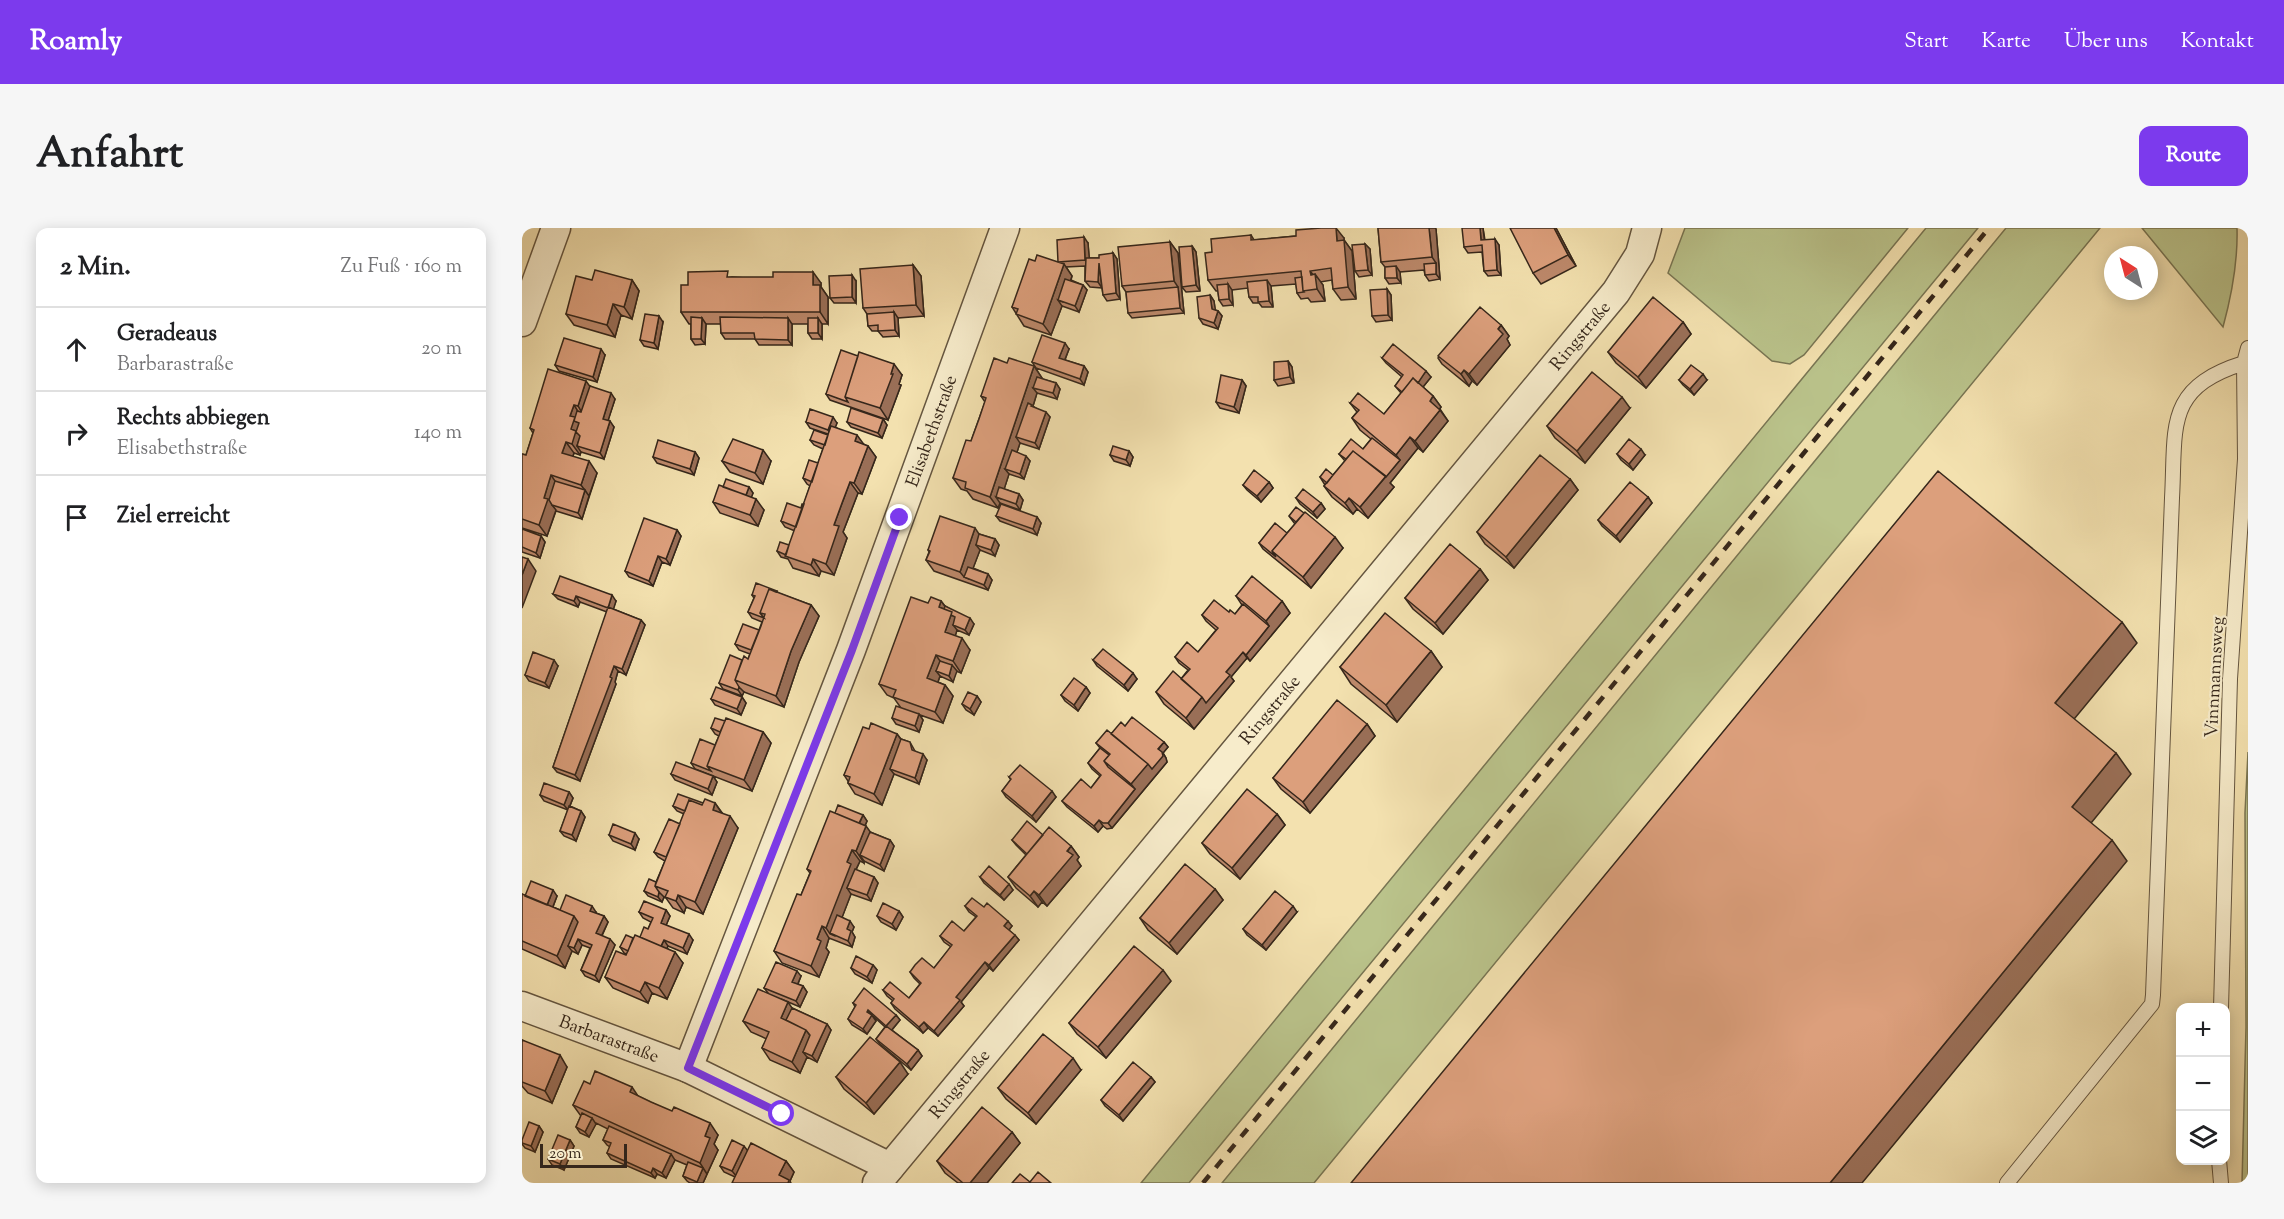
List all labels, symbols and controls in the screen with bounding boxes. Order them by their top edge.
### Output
text: Roamly [30,22,122,62]
text: Start [1904,27,1948,57]
text: Karte [1981,27,2031,57]
text: Über uns [2064,27,2148,57]
text: Kontakt [2181,27,2254,57]
text: Anfahrt [36,126,183,186]
button: Route [2139,126,2248,186]
north arrow [2104,246,2158,300]
text: 2 Min. [60,249,131,286]
text: Zu Fuß · 160 m [340,253,462,282]
street label: Ringstraße [1545,296,1618,377]
text: Geradeaus [117,319,217,351]
icon: ahead [60,333,93,366]
text: 20 m [421,335,462,364]
text: Barbarastraße [117,351,234,380]
street label: Elisabethstraße [901,372,965,491]
text: Rechts abbiegen [117,403,270,435]
icon: right [60,417,93,450]
text: 140 m [414,419,462,448]
text: Elisabethstraße [117,435,247,464]
icon: arrive [60,501,93,534]
text: Ziel erreicht [117,501,230,533]
route end [886,504,912,530]
street label: Vinnmannsweg [2200,616,2232,738]
street label: Ringstraße [1234,670,1308,751]
map controls [2176,1003,2230,1165]
button: + [2176,1003,2230,1057]
street label: Barbarastraße [555,1010,662,1071]
street label: Ringstraße [924,1045,998,1125]
button: − [2176,1057,2230,1111]
route start [768,1100,794,1126]
button: layers [2176,1111,2230,1165]
scale bar [540,1141,627,1168]
text: 20 m [549,1143,582,1166]

